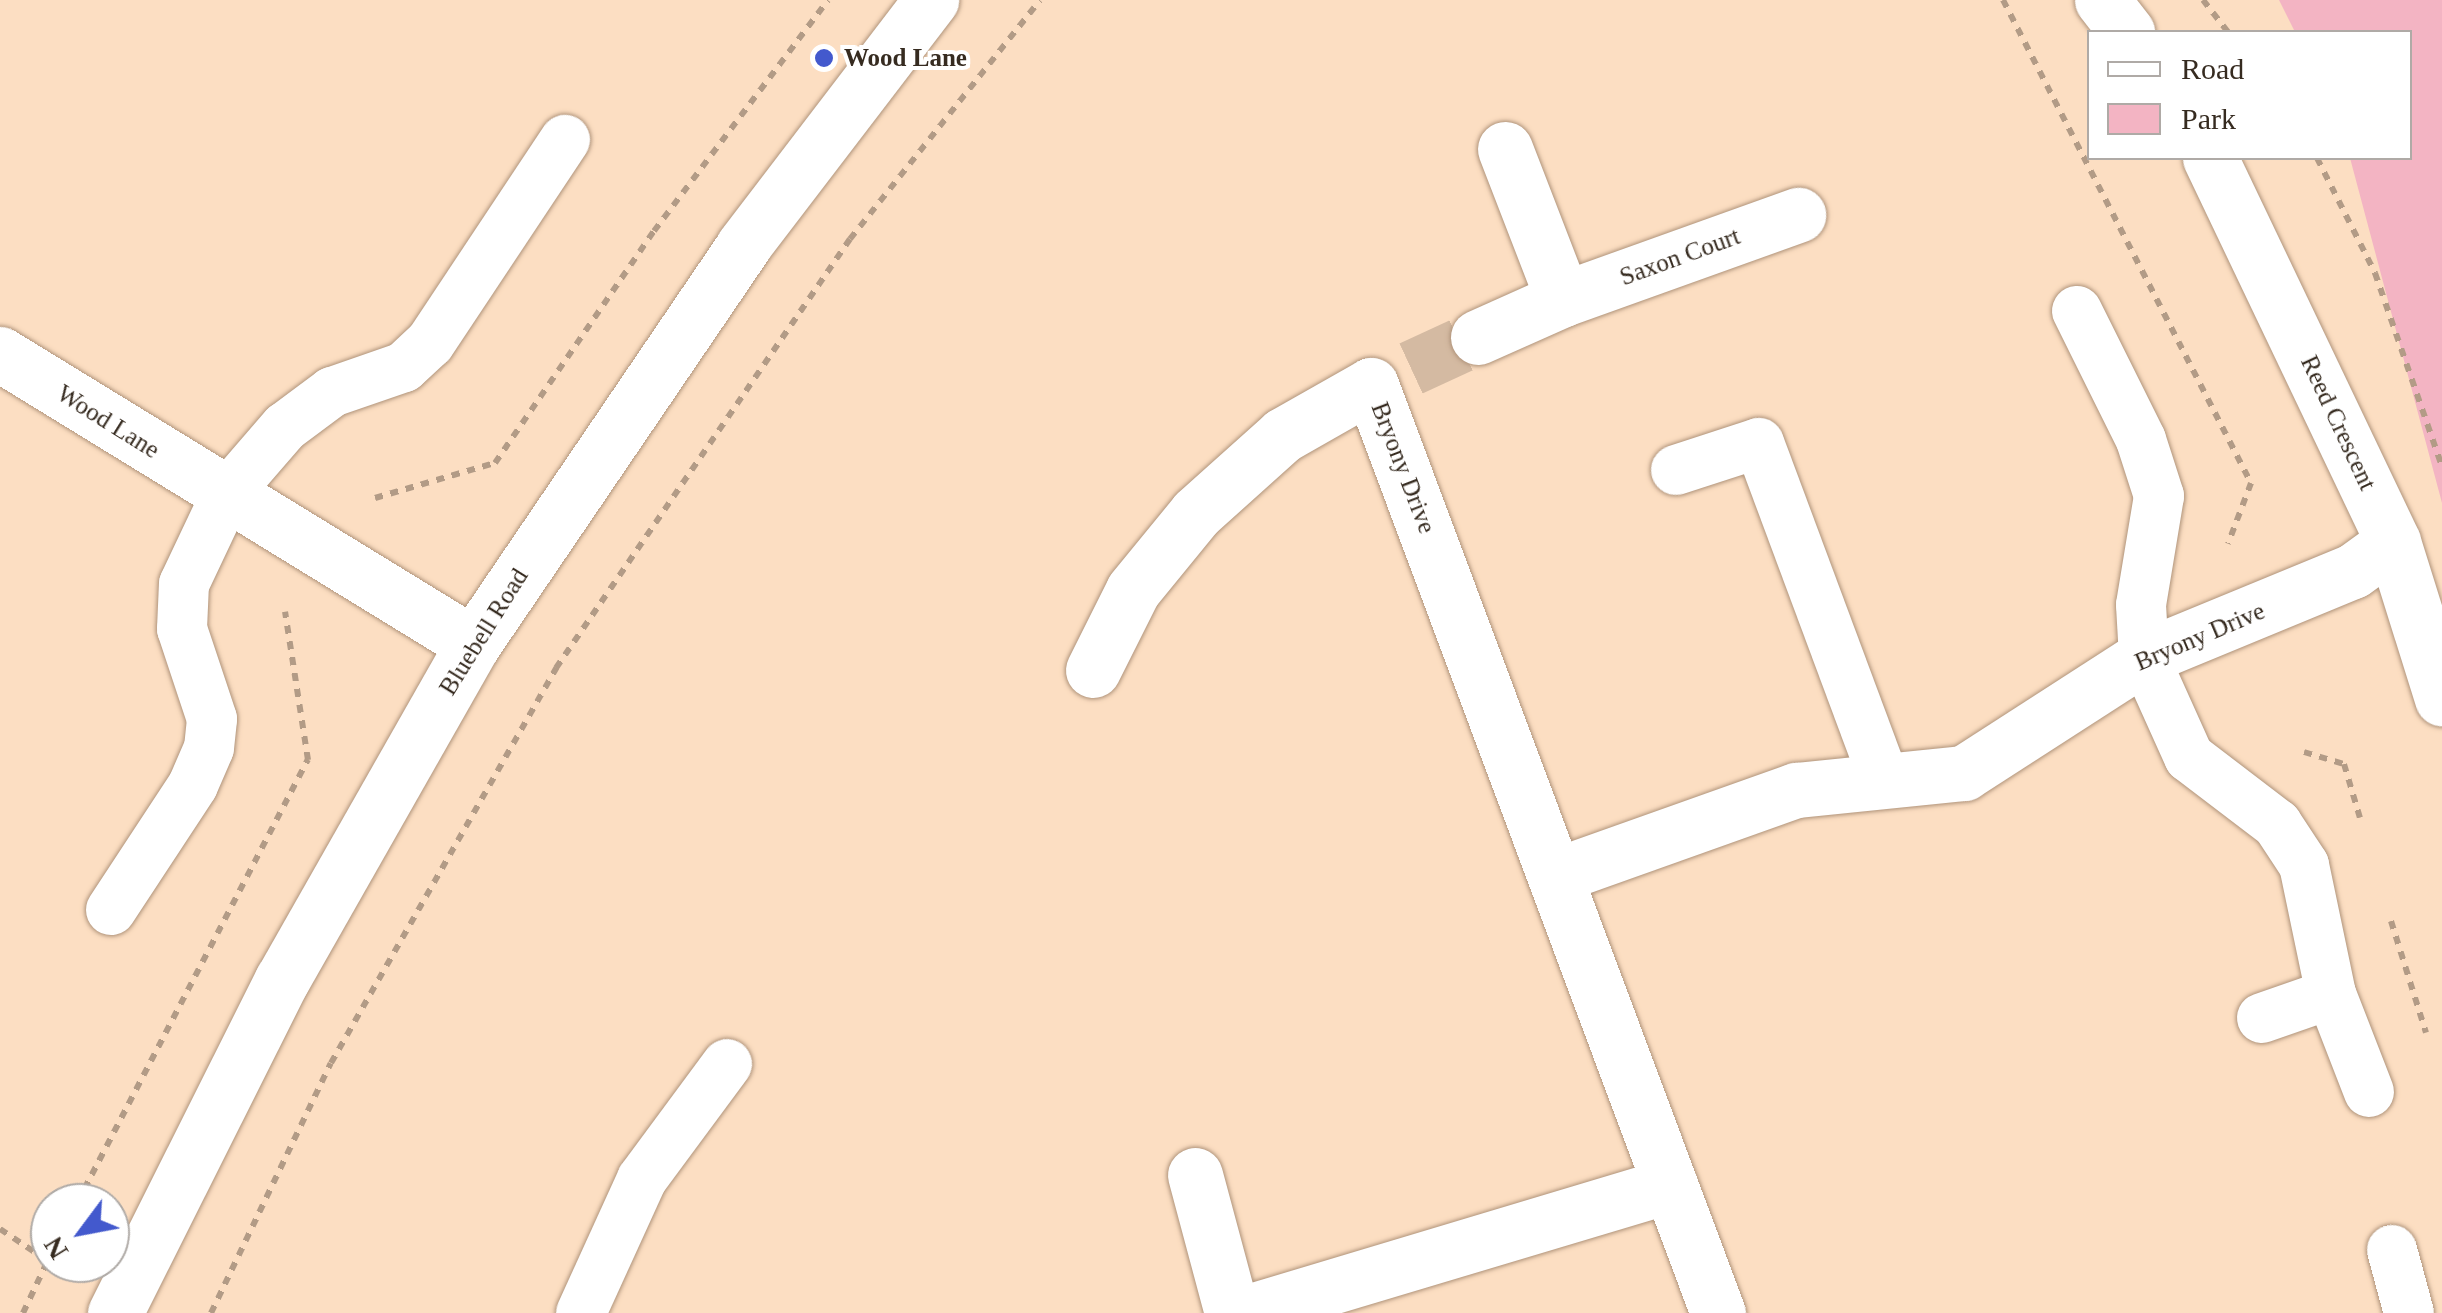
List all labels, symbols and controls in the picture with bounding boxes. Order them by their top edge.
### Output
legend [2087,30,2412,160]
place label: Wood Lane [844,43,967,73]
marker: Wood Lane [813,47,835,69]
text: Road [2181,52,2244,85]
text: Park [2181,102,2236,135]
street label: Saxon Court [1616,221,1744,293]
street label: Reed Crescent [2294,351,2382,495]
street label: Wood Lane [51,379,165,465]
street label: Bryony Drive [1364,398,1442,538]
street label: Bluebell Road [433,563,535,701]
street label: Bryony Drive [2131,596,2269,678]
north arrow [30,1183,130,1283]
text: N [37,1231,74,1265]

